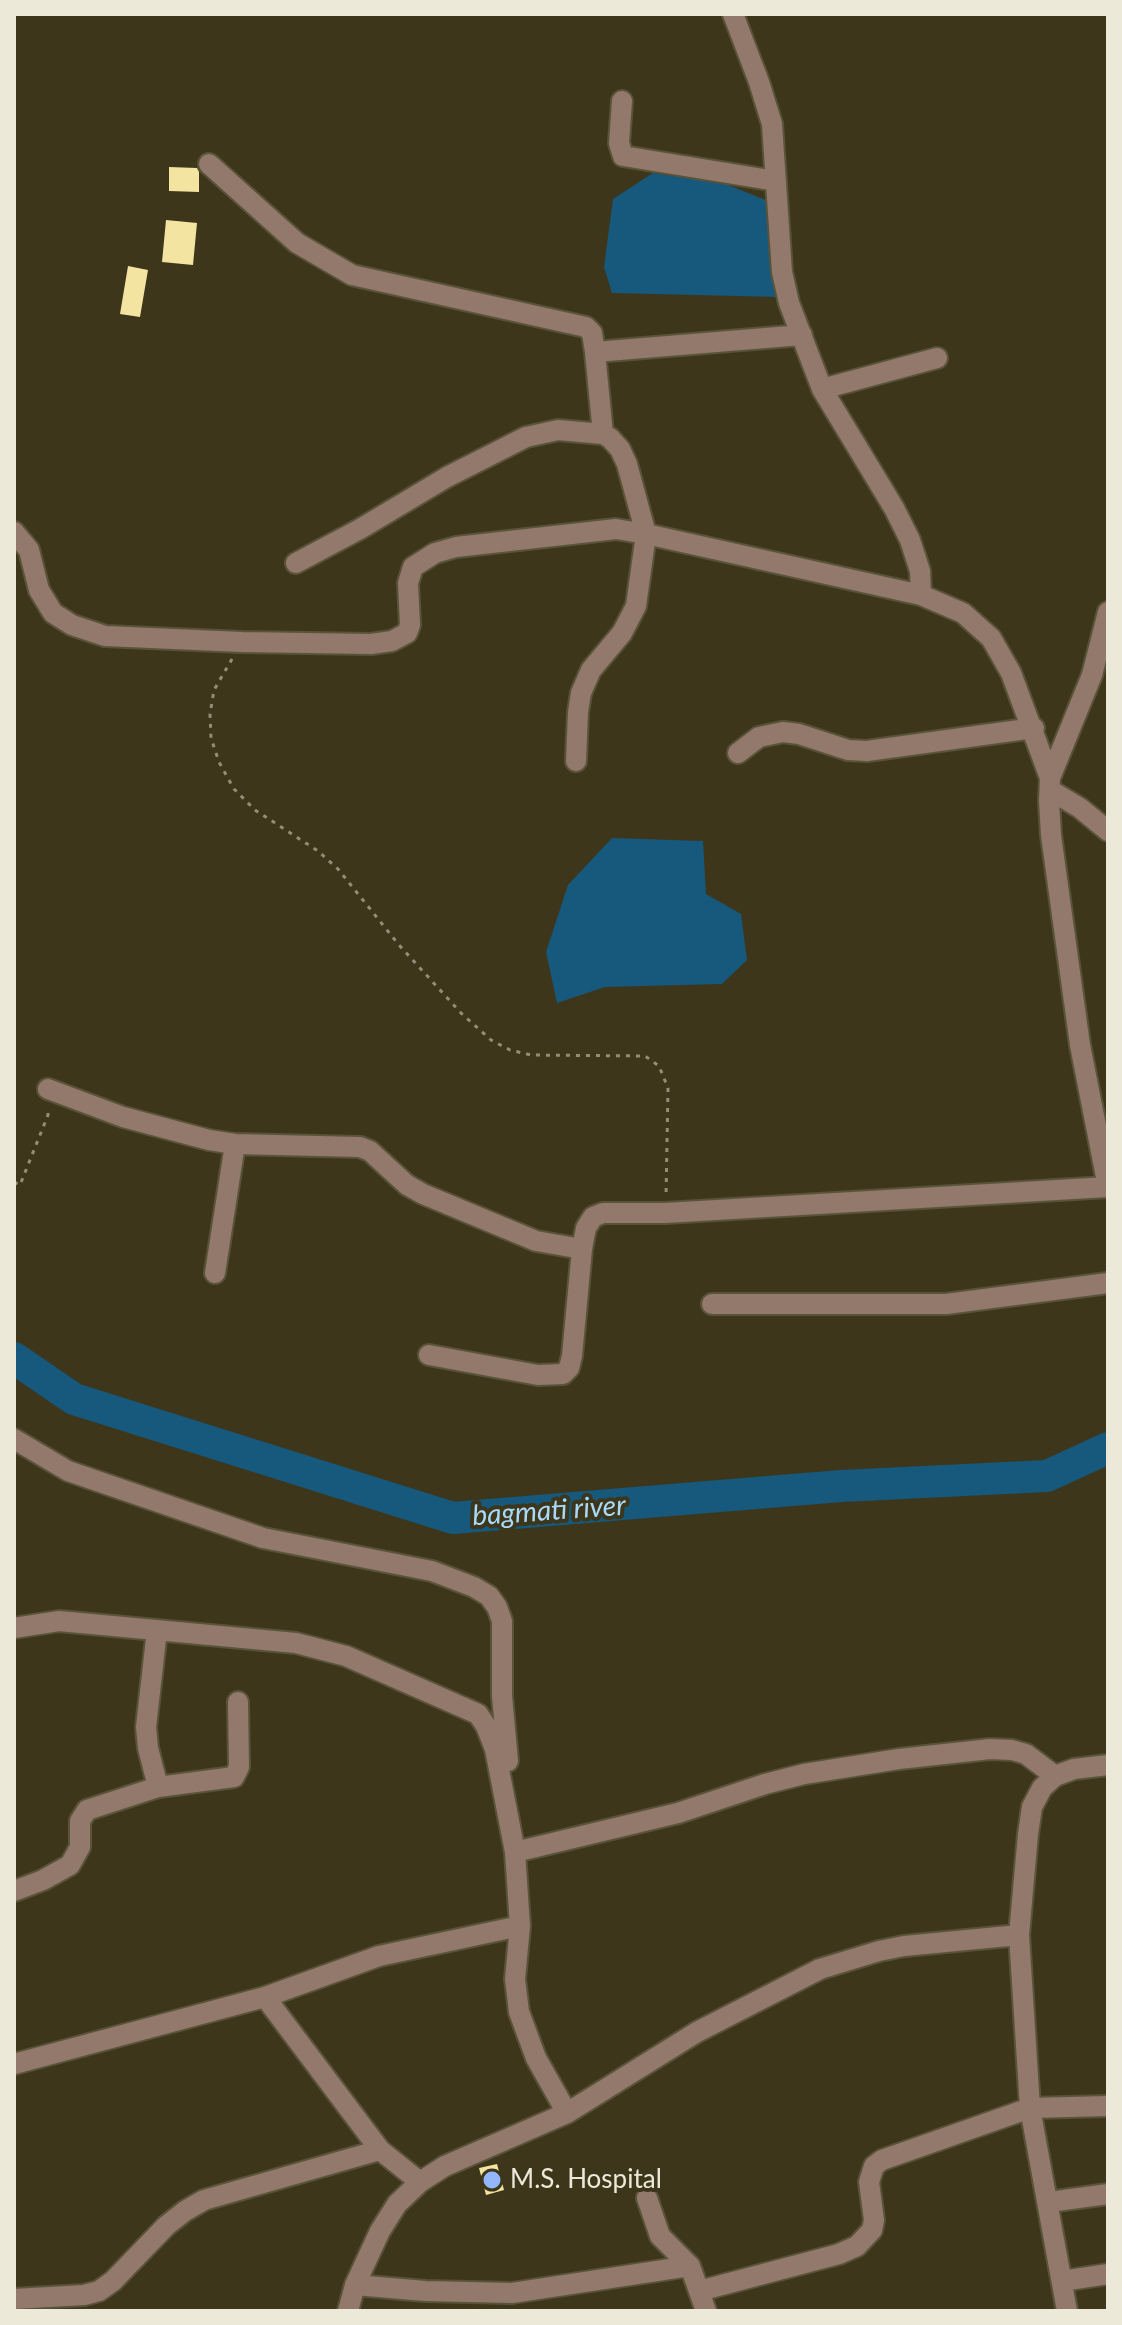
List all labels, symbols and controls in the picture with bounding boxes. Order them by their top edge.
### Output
water label: bagmati river [471,1489,627,1533]
place label: M.S. Hospital [510,2164,662,2196]
marker: M.S. Hospital [481,2169,503,2191]

